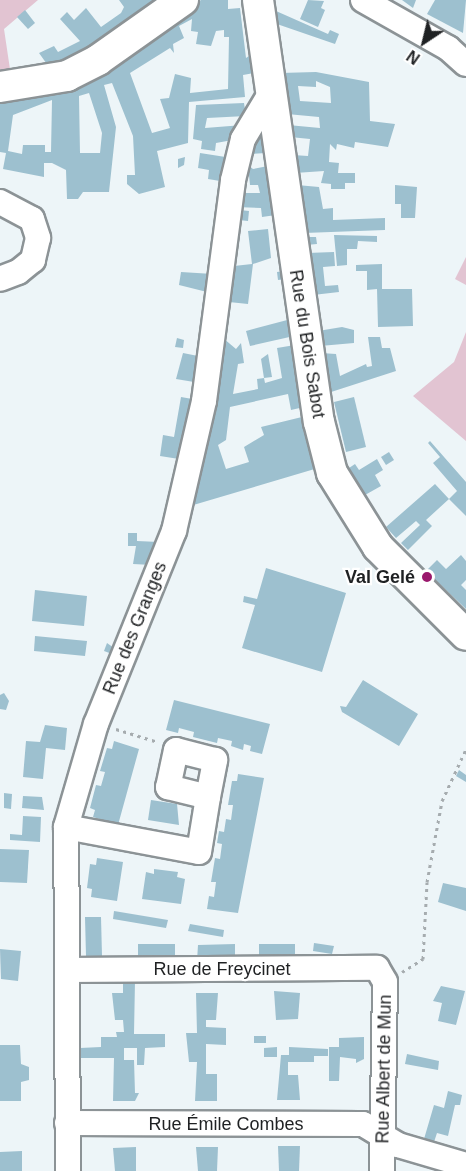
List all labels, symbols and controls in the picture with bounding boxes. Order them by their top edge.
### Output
north arrow [394,12,454,72]
text: N [404,47,423,67]
street label: Rue du Bois Sabot [285,268,329,420]
street label: Rue des Granges [99,559,171,697]
place label: Val Gelé [345,566,415,588]
marker: Val Gelé [420,570,434,584]
street label: Rue de Freycinet [153,958,291,980]
street label: Rue Albert de Mun [372,994,396,1144]
street label: Rue Émile Combes [148,1113,304,1135]

